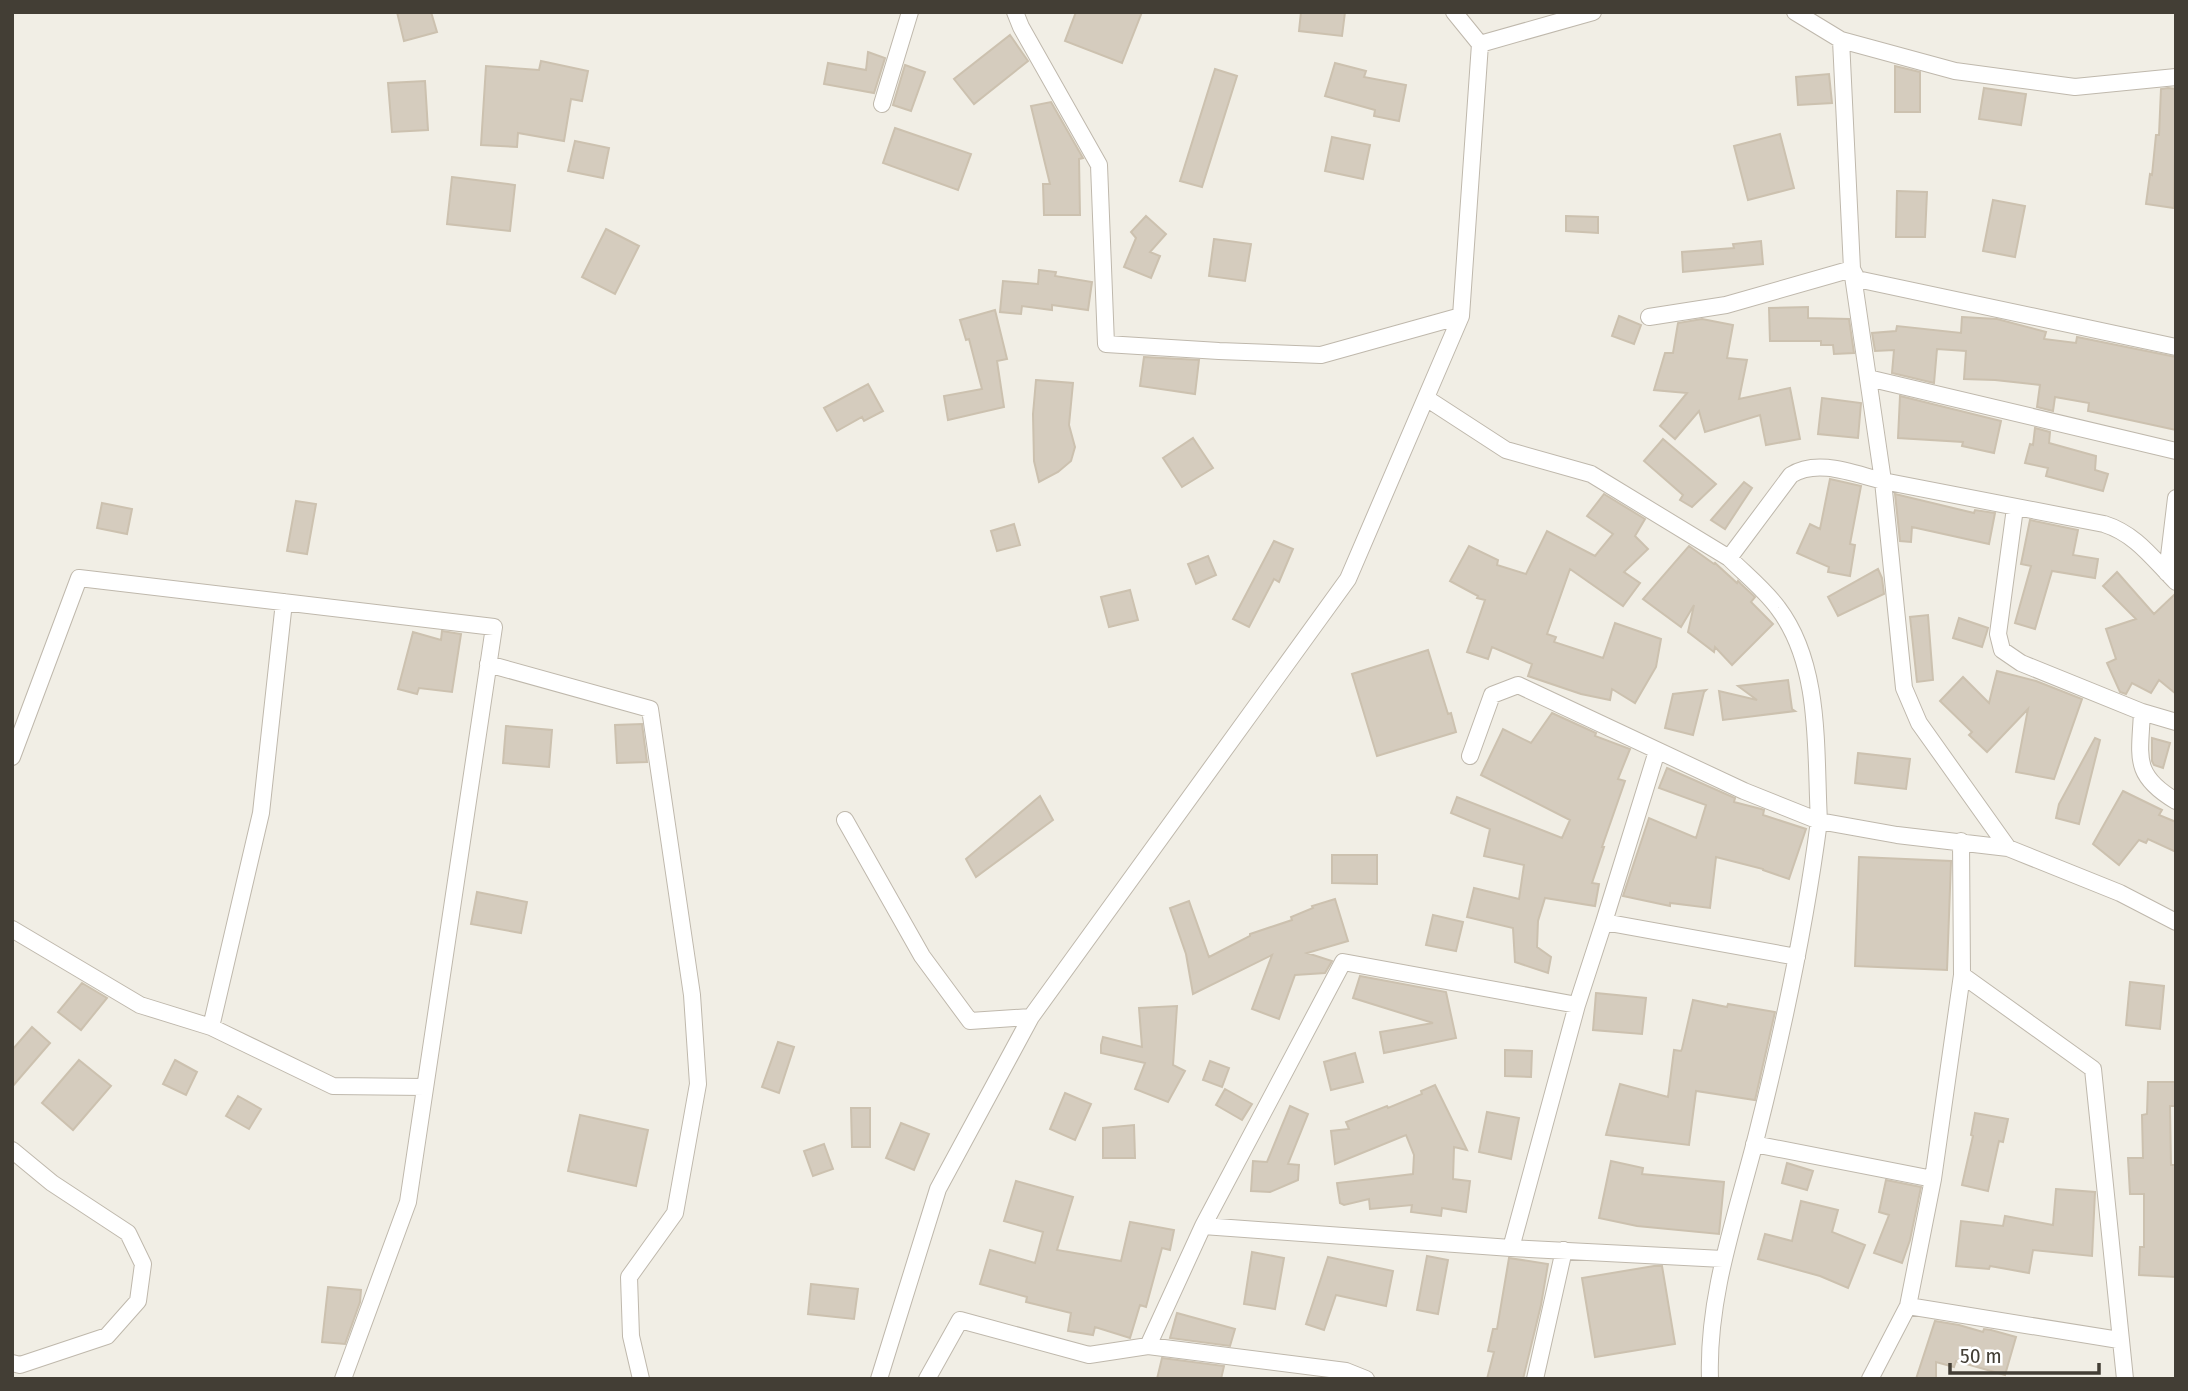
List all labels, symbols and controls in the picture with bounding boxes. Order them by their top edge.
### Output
scale bar [1950,1332,2099,1376]
text: 50 m [1960,1343,2002,1369]

